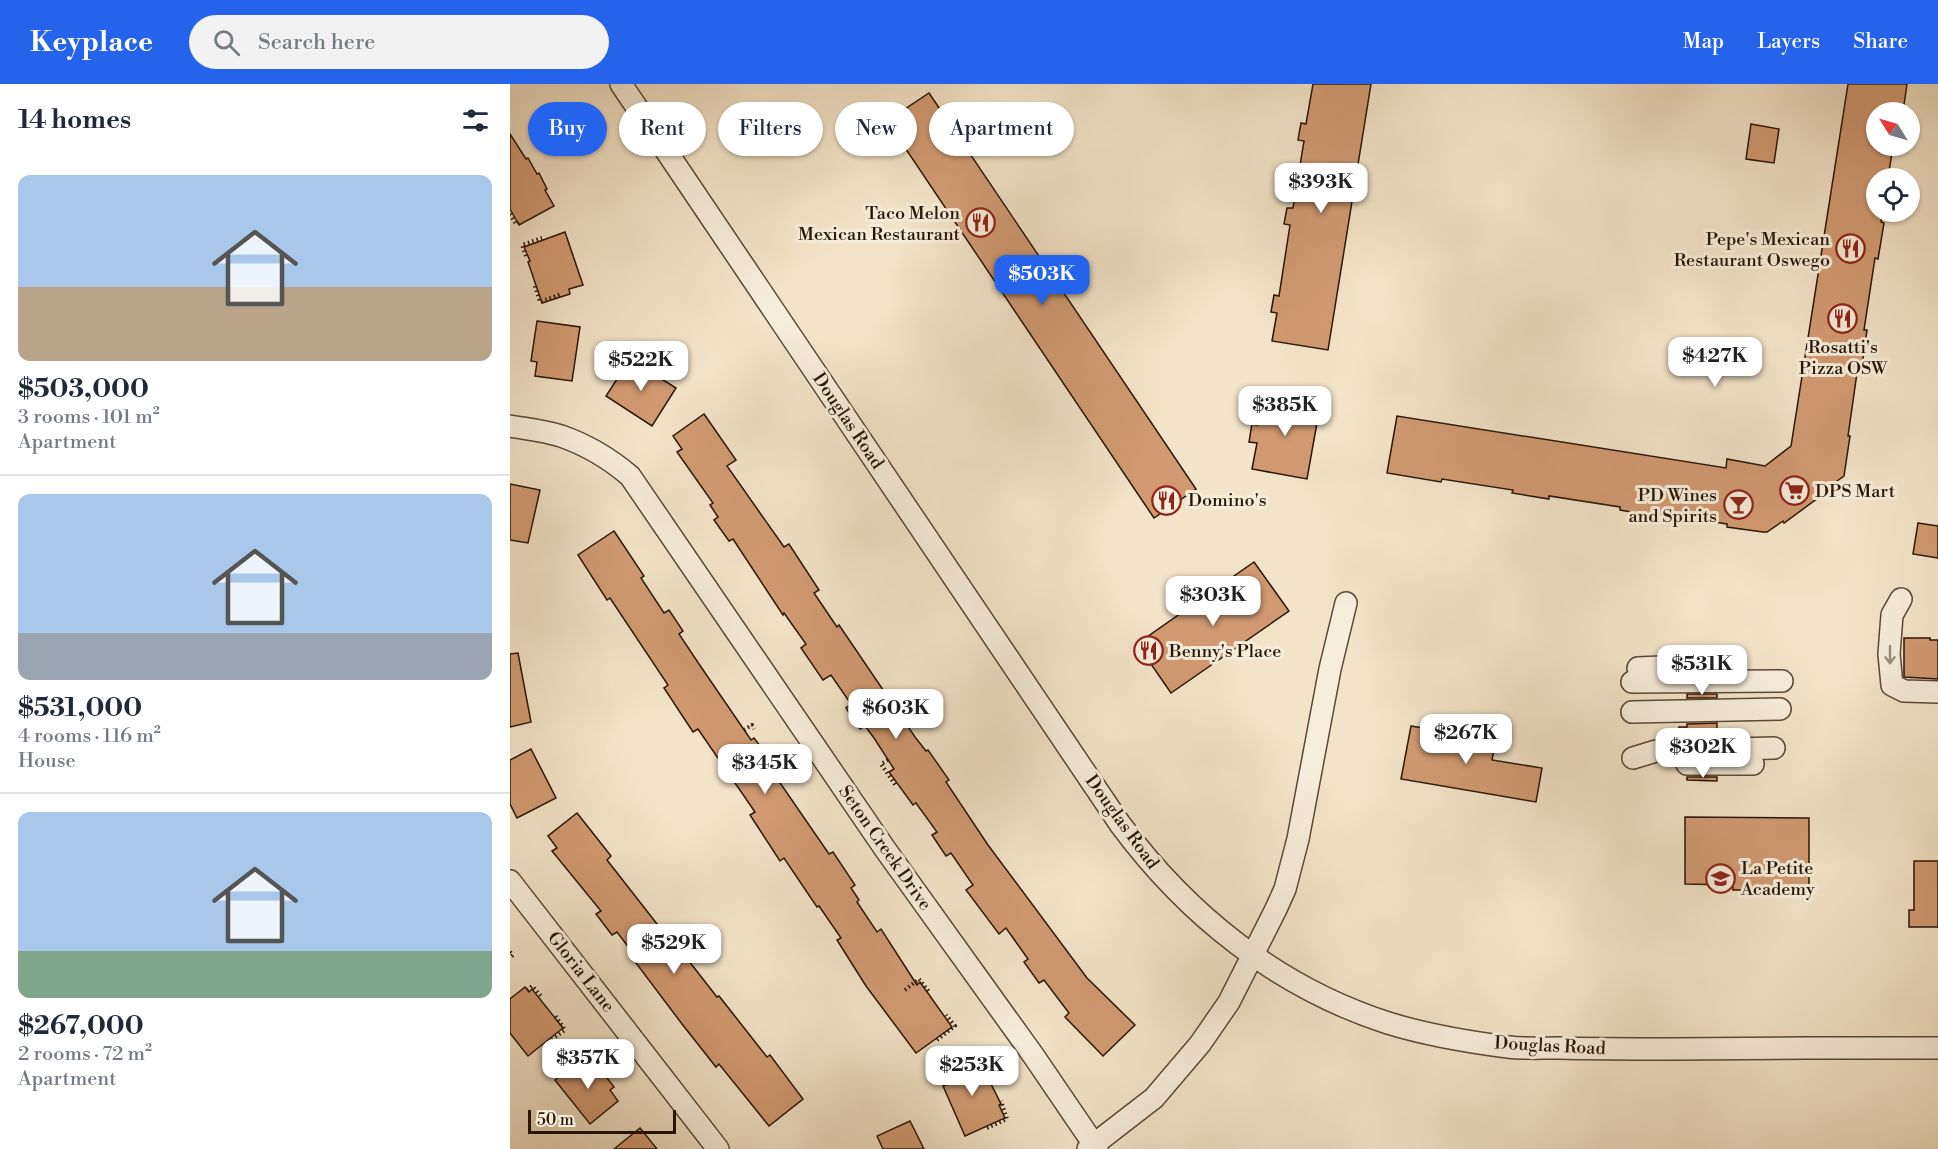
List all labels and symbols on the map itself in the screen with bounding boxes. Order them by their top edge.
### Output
north arrow [1866,102,1920,156]
pin: $393K [1279,163,1363,214]
place label: Taco Melon Mexican Restaurant [798,202,961,246]
restaurant icon: Taco Melon Mexican Restaurant [965,207,997,239]
place label: Pepe's Mexican Restaurant Oswego [1674,228,1830,272]
restaurant icon: Pepe's Mexican Restaurant Oswego [1835,233,1867,265]
pin: $503K [1000,255,1084,306]
restaurant icon: Rosatti's Pizza OSW [1827,302,1859,334]
place label: Rosatti's Pizza OSW [1799,336,1888,380]
pin: $427K [1673,337,1757,388]
pin: $522K [599,341,683,392]
street label: Douglas Road [807,368,889,474]
pin: $385K [1243,386,1327,437]
supermarket icon: DPS Mart [1778,475,1810,507]
place label: DPS Mart [1815,480,1896,503]
restaurant icon: Domino's [1151,484,1183,516]
place label: PD Wines and Spirits [1628,484,1717,528]
place label: Domino's [1188,489,1267,512]
bar icon: PD Wines and Spirits [1722,489,1754,521]
pin: $303K [1171,576,1255,627]
restaurant icon: Benny's Place [1132,635,1164,667]
place label: Benny's Place [1168,640,1281,663]
pin: $531K [1660,645,1744,696]
one-way arrow [1884,645,1896,665]
pin: $603K [854,689,938,740]
pin: $267K [1424,714,1508,765]
pin: $302K [1661,728,1745,779]
pin: $345K [723,744,807,795]
street label: Douglas Road [1080,770,1165,874]
street label: Seton Creek Drive [833,781,937,915]
place label: La Petite Academy [1740,857,1815,901]
school or university icon: La Petite Academy [1704,862,1736,894]
pin: $529K [632,924,716,975]
street label: Gloria Lane [542,927,620,1017]
street label: Douglas Road [1494,1032,1607,1060]
pin: $357K [546,1039,630,1090]
pin: $253K [930,1046,1014,1097]
scale bar [528,1107,676,1134]

